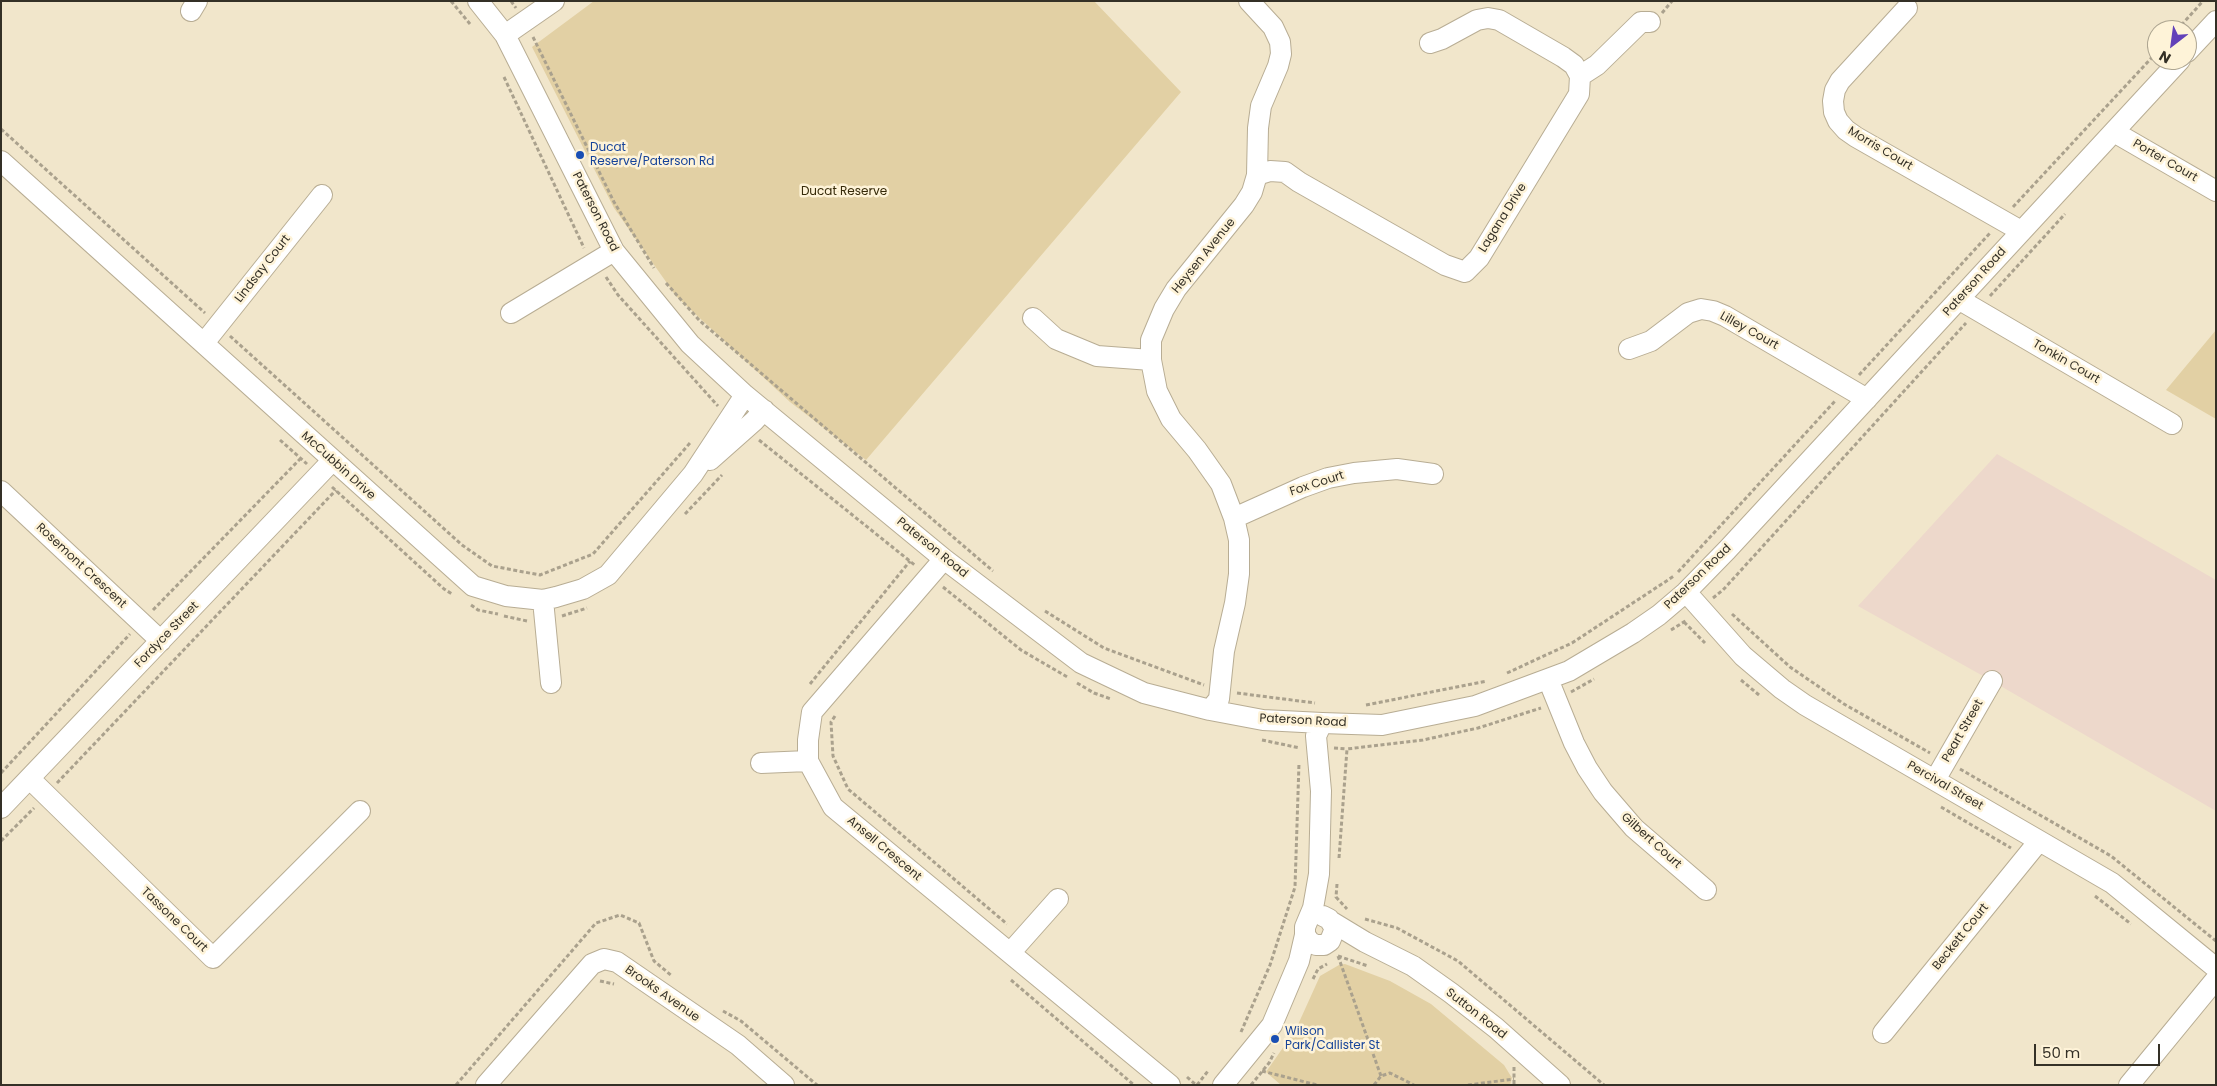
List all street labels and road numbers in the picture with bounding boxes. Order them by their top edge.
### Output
street label: Morris Court [1845,124,1915,174]
street label: Porter Court [2130,137,2200,185]
street label: Paterson Road [569,170,621,254]
street label: Lagana Drive [1476,181,1530,255]
street label: Heysen Avenue [1169,216,1239,296]
street label: Lindsay Court [232,232,294,306]
street label: Paterson Road [1940,245,2010,319]
street label: Lilley Court [1717,309,1781,353]
street label: Tonkin Court [2030,337,2102,387]
street label: McCubbin Drive [298,429,378,503]
street label: Fox Court [1288,468,1346,500]
street label: Paterson Road [894,515,970,581]
street label: Rosemont Crescent [33,520,129,612]
street label: Paterson Road [1662,541,1734,613]
street label: Fordyce Street [132,599,202,671]
street label: Peart Street [1939,697,1987,765]
street label: Paterson Road [1259,712,1347,730]
street label: Percival Street [1904,758,1986,814]
street label: Gilbert Court [1618,810,1684,872]
street label: Ansell Crescent [844,814,924,884]
street label: Tassone Court [138,885,210,955]
street label: Beckett Court [1930,901,1992,973]
street label: Brooks Avenue [622,963,702,1025]
street label: Sutton Road [1443,986,1509,1042]

